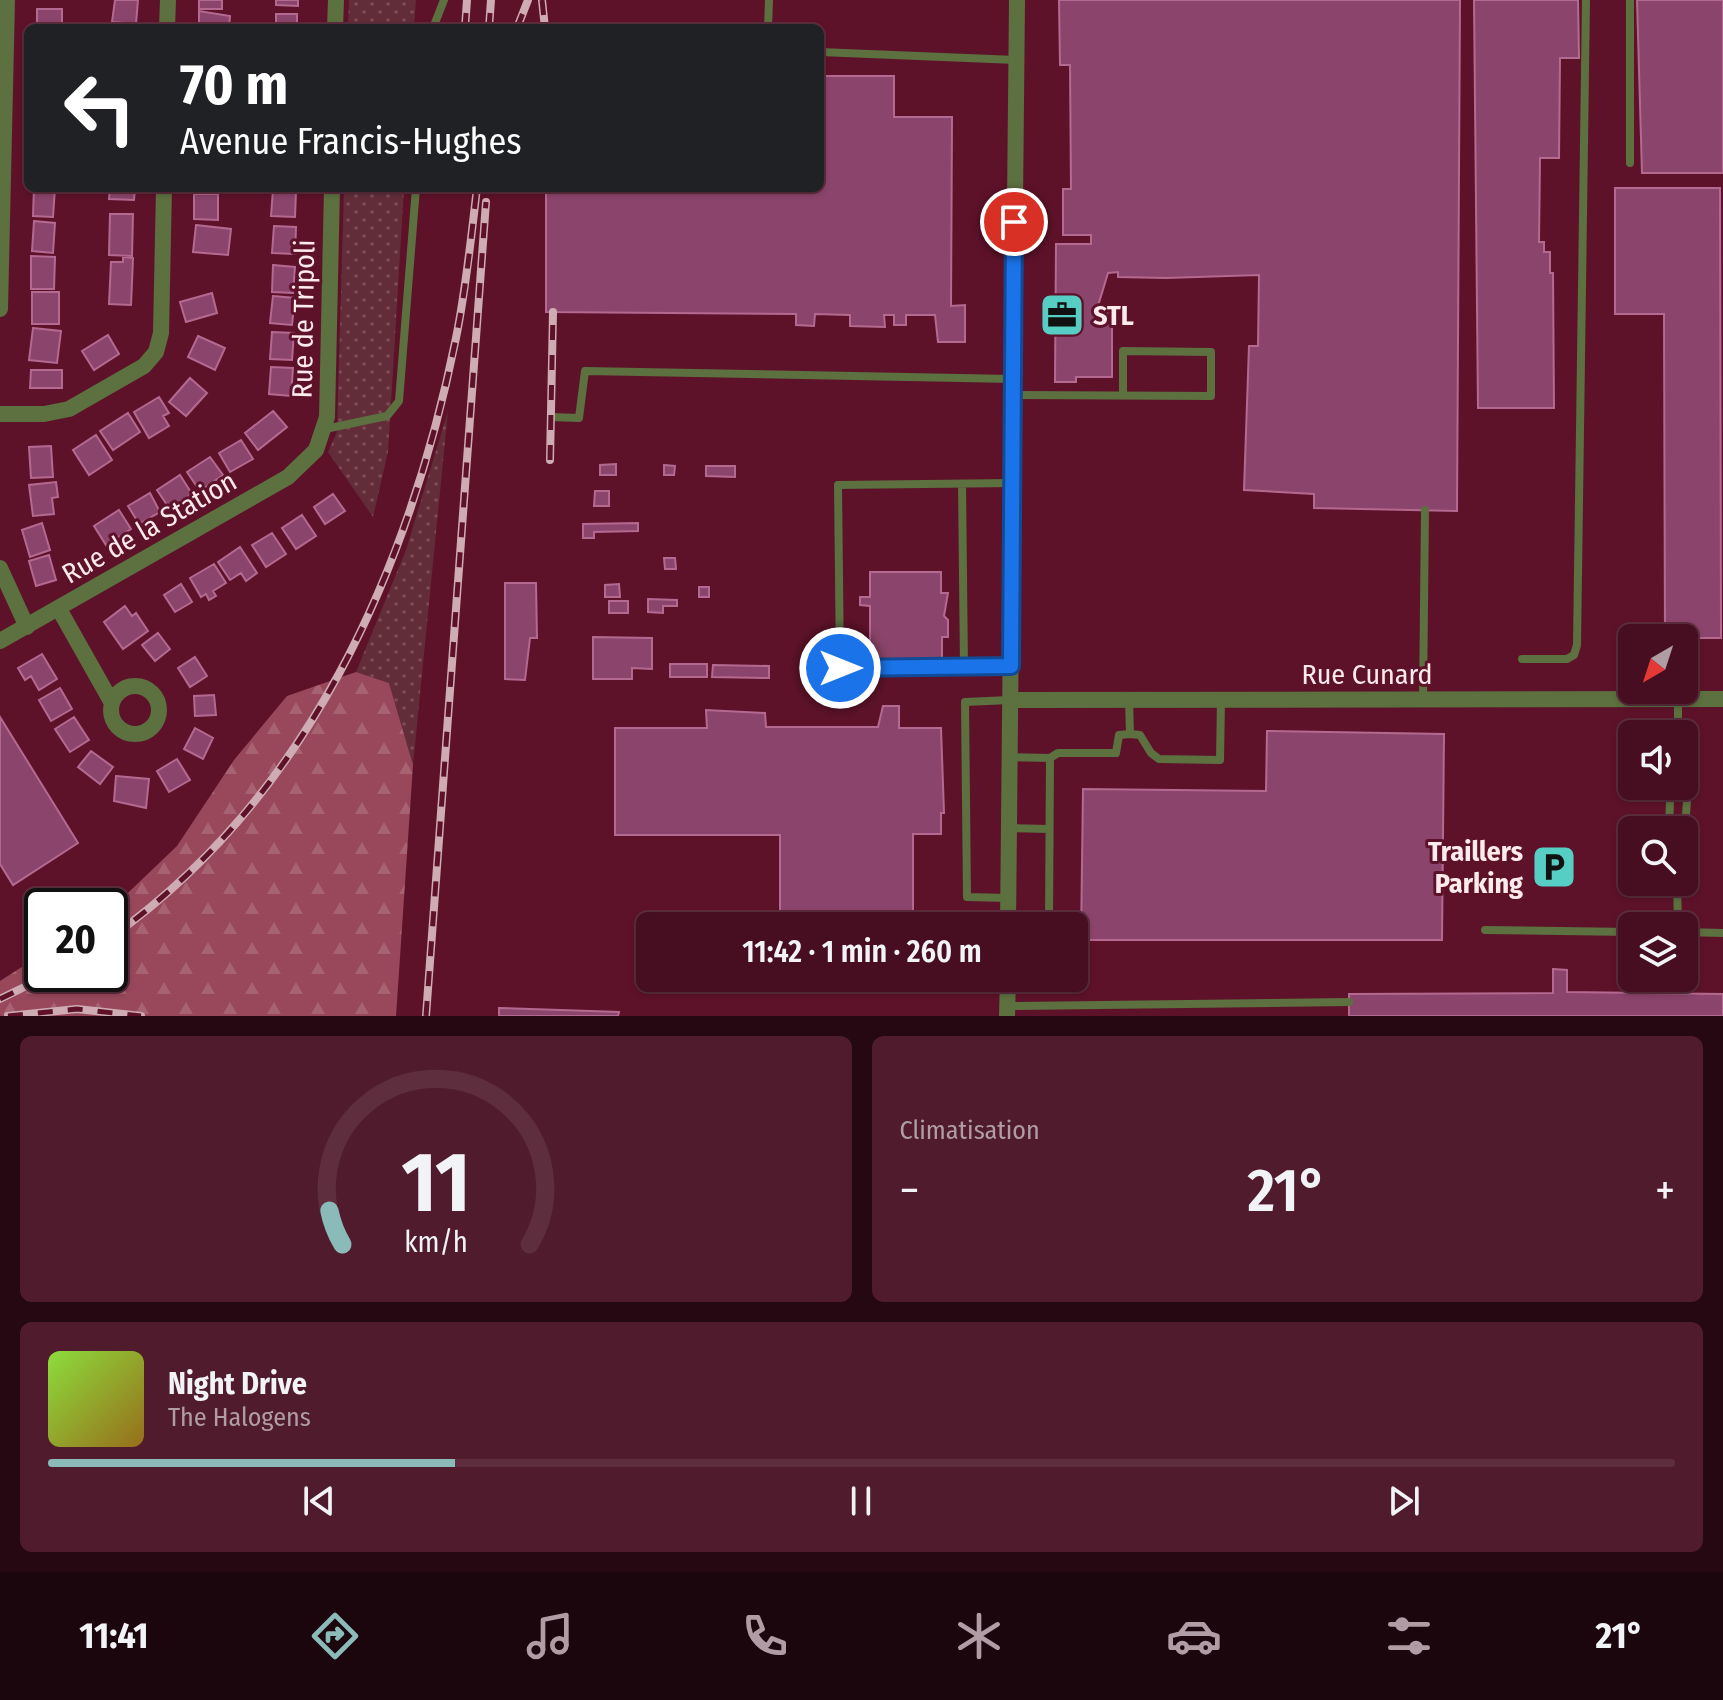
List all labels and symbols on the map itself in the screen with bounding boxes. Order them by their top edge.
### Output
pin [980,188,1048,256]
street label: Rue de Tripoli [286,239,321,399]
office icon: STL [1038,291,1086,339]
place label: STL [1093,299,1134,332]
street label: Rue de la Station [56,464,242,591]
north arrow [1618,624,1698,704]
position arrow [798,626,882,710]
street label: Rue Cunard [1301,658,1433,691]
place label: Traillers Parking [1428,835,1523,900]
parking icon: Traillers Parking [1530,843,1578,891]
speed limit sign: 20 [24,888,128,992]

